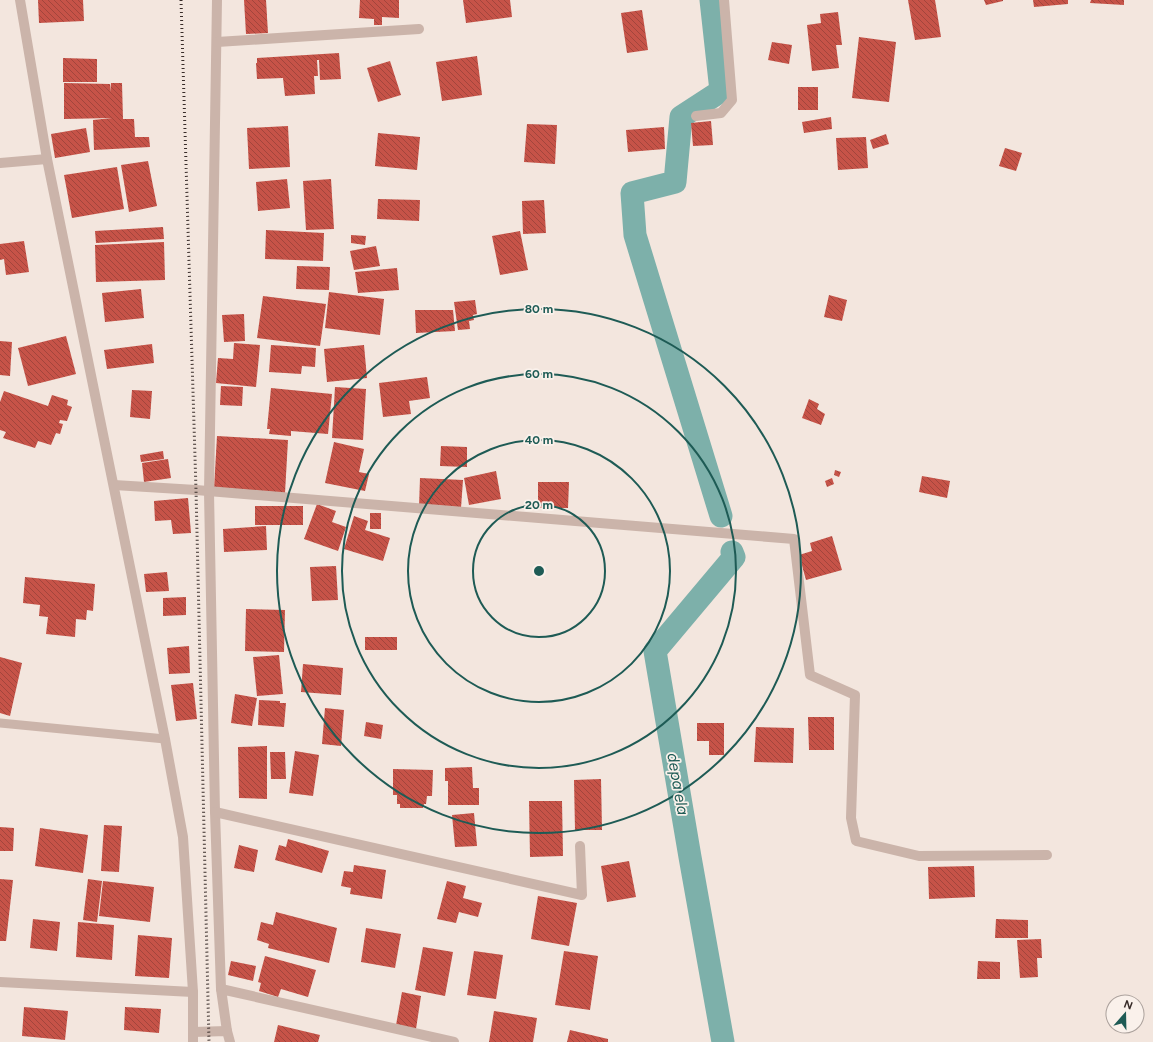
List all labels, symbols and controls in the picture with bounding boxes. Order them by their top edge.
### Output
text: 80 m [525,302,553,316]
text: 60 m [525,367,553,381]
text: 40 m [525,433,553,447]
text: 20 m [525,498,553,512]
centre of rings [532,564,546,578]
water label: depa ela [663,751,693,817]
north arrow [1105,994,1145,1034]
text: N [1122,998,1134,1013]

